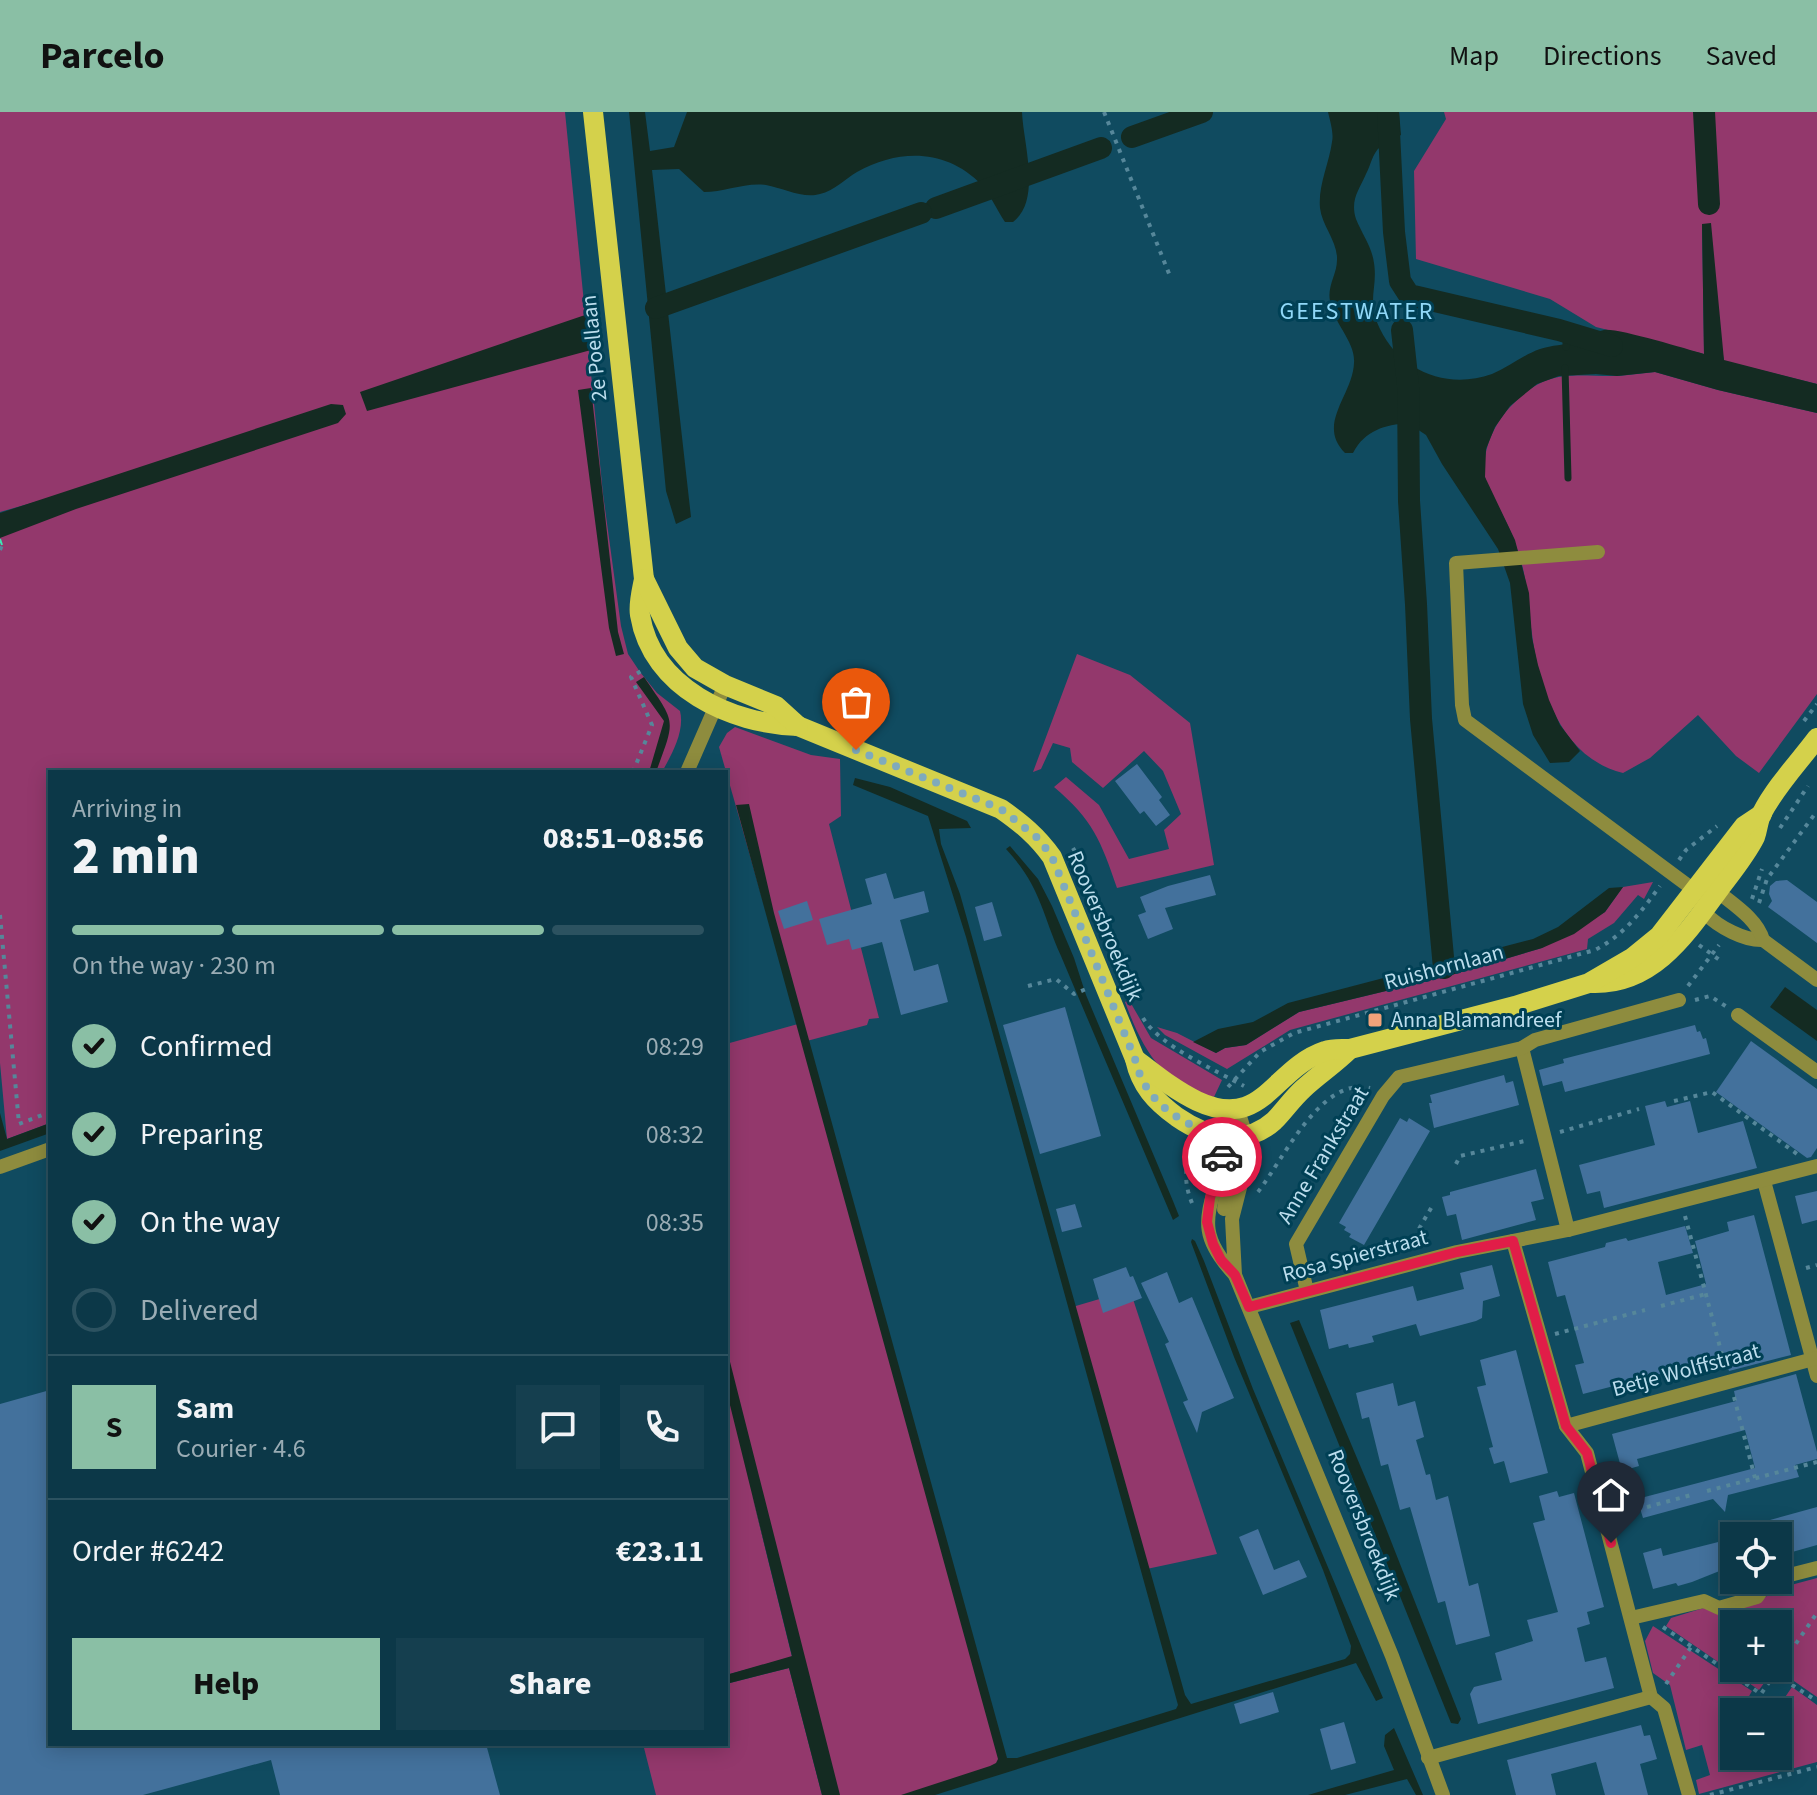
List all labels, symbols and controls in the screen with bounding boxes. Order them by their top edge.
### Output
text: Parcelo [40,29,165,83]
text: Map [1449,36,1499,76]
text: Directions [1543,36,1662,76]
text: Saved [1706,36,1777,76]
street label: 2e Poellaan [573,293,615,403]
district label: GEESTWATER [1279,294,1435,329]
pin [822,668,890,750]
icon: bag [834,680,878,724]
text: Arriving in [72,790,182,827]
text: 08:51–08:56 [543,817,704,860]
text: 2 min [72,820,200,894]
street label: Rooversbroekdijk [1059,846,1151,1006]
street label: Ruishornlaan [1381,936,1507,998]
text: On the way · 230 m [72,947,276,984]
place label: Anna Blamandreef [1391,1004,1563,1036]
marker: Anna Blamandreef [1366,1011,1384,1029]
icon: check [72,1024,116,1068]
text: Confirmed [140,1025,273,1068]
text: 08:29 [646,1028,704,1065]
street label: Anne Frankstraat [1269,1080,1377,1230]
icon: check [72,1112,116,1156]
text: Preparing [140,1113,263,1156]
text: 08:32 [646,1116,704,1153]
courier [1182,1117,1262,1197]
icon: car [1200,1135,1244,1179]
icon: check [72,1200,116,1244]
text: On the way [140,1201,280,1244]
text: 08:35 [646,1204,704,1241]
street label: Rosa Spierstraat [1279,1221,1432,1291]
text: Delivered [140,1289,259,1332]
street label: Betje Wolffstraat [1609,1335,1764,1405]
button: chat [516,1385,600,1469]
button: phone [620,1385,704,1469]
text: Sam [176,1387,234,1430]
text: S [106,1406,122,1449]
text: Courier · 4.6 [176,1430,306,1467]
street label: Rooversbroekdijk [1319,1444,1409,1606]
pin [1577,1461,1645,1543]
icon: home [1589,1473,1633,1517]
map controls [1720,1522,1792,1770]
button: locate [1720,1522,1792,1594]
text: Order #6242 [72,1530,225,1573]
text: €23.11 [616,1530,704,1573]
button: + [1720,1610,1792,1682]
button: Help [72,1638,380,1730]
button: Share [396,1638,704,1730]
button: − [1720,1698,1792,1770]

